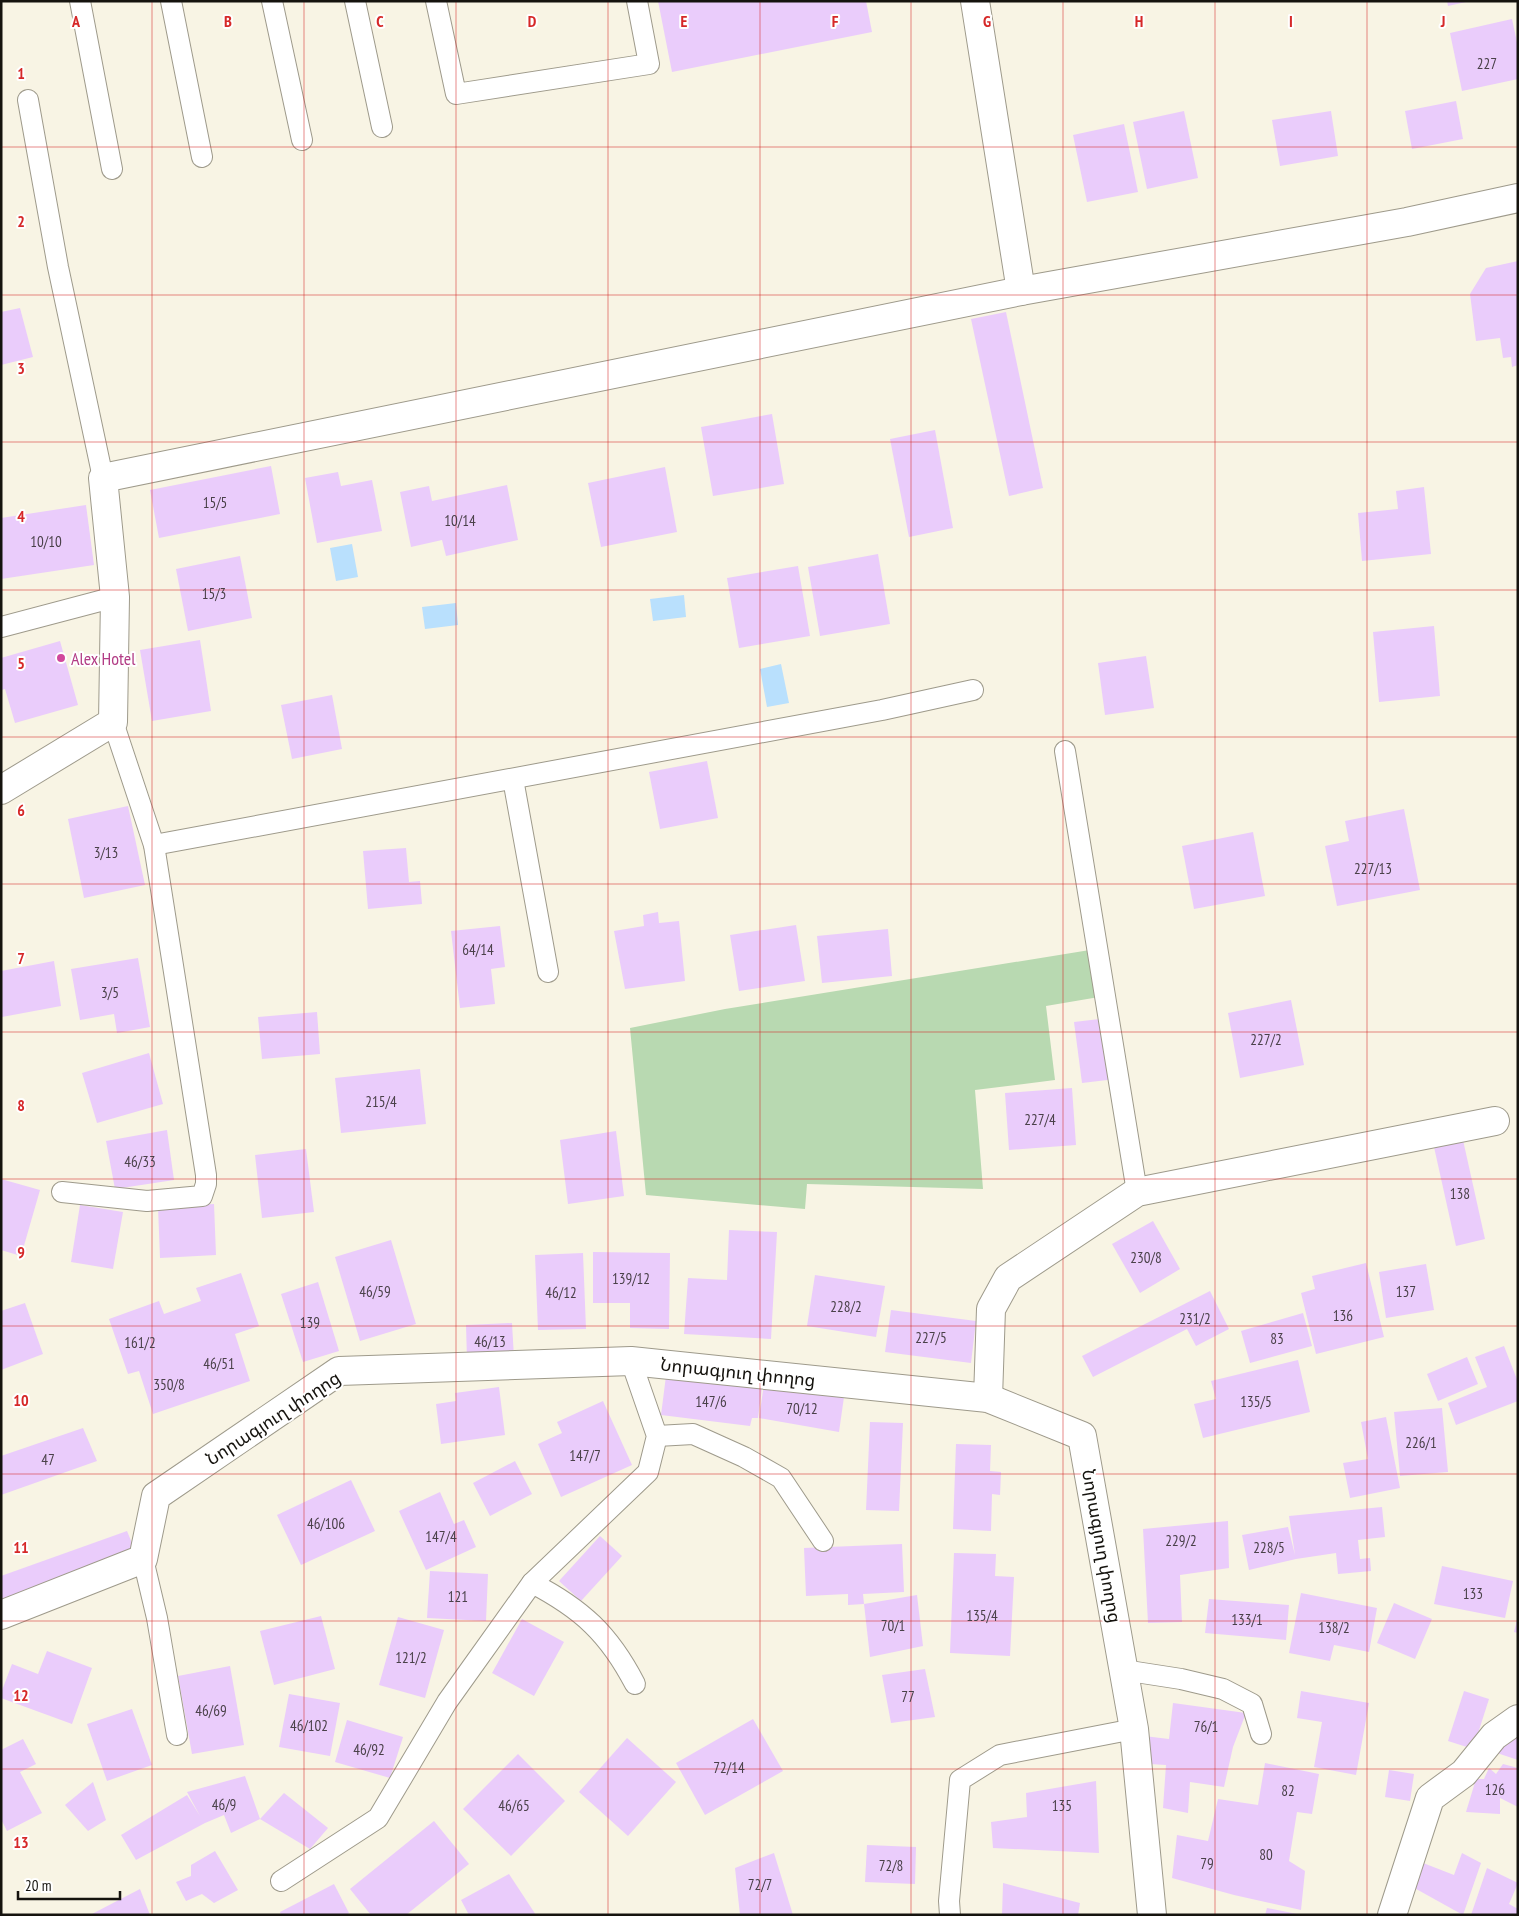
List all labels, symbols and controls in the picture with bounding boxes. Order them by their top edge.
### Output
text: A [71,11,81,31]
text: B [224,11,232,31]
text: C [376,11,384,31]
text: D [528,11,537,31]
text: E [681,11,688,31]
text: F [832,11,839,31]
text: G [983,11,991,31]
text: H [1135,11,1143,31]
text: I [1289,11,1293,31]
text: J [1440,11,1445,31]
house number: 227 [1477,54,1497,73]
text: 1 [17,63,25,83]
text: 2 [17,211,25,231]
text: 3 [17,358,25,378]
house number: 15/5 [203,493,227,512]
text: 4 [17,506,25,526]
house number: 10/14 [444,511,476,530]
house number: 10/10 [30,532,62,551]
house number: 15/3 [202,584,226,603]
place label: Alex Hotel [71,647,136,670]
marker: Alex Hotel [55,652,67,664]
text: 5 [17,653,25,673]
text: 6 [17,800,25,820]
house number: 3/13 [94,843,118,862]
house number: 227/13 [1354,859,1392,878]
house number: 64/14 [462,940,494,959]
text: 7 [17,948,25,968]
house number: 3/5 [101,983,119,1002]
house number: 227/2 [1250,1030,1282,1049]
house number: 215/4 [365,1092,397,1111]
text: 8 [17,1095,25,1115]
house number: 227/4 [1024,1110,1056,1129]
house number: 46/33 [124,1152,156,1171]
house number: 138 [1450,1184,1470,1203]
text: 9 [17,1242,25,1262]
house number: 230/8 [1130,1248,1162,1267]
house number: 139/12 [612,1269,650,1288]
house number: 46/59 [359,1282,391,1301]
house number: 137 [1396,1282,1416,1301]
house number: 46/12 [545,1283,577,1302]
house number: 228/2 [830,1297,862,1316]
house number: 136 [1333,1306,1353,1325]
house number: 231/2 [1179,1309,1211,1328]
house number: 139 [300,1313,320,1332]
house number: 227/5 [915,1328,947,1347]
house number: 83 [1270,1329,1284,1348]
house number: 46/13 [474,1332,506,1351]
house number: 161/2 [124,1333,156,1352]
street label: Նորագյուղ փողոց [659,1352,817,1392]
house number: 46/51 [203,1354,235,1373]
street label: Նորագյուղ փողոց [201,1366,345,1470]
house number: 350/8 [153,1375,185,1394]
text: 10 [13,1390,29,1410]
house number: 147/6 [695,1392,727,1411]
house number: 135/5 [1240,1392,1272,1411]
house number: 70/12 [786,1399,818,1418]
house number: 226/1 [1405,1433,1437,1452]
house number: 147/7 [569,1446,601,1465]
house number: 47 [41,1450,55,1469]
street label: Նորագյուղ փողոց [1077,1467,1127,1625]
house number: 46/106 [307,1514,345,1533]
house number: 147/4 [425,1527,457,1546]
house number: 229/2 [1165,1531,1197,1550]
text: 11 [13,1537,29,1557]
house number: 228/5 [1253,1538,1285,1557]
house number: 133 [1463,1584,1483,1603]
house number: 121 [448,1587,468,1606]
house number: 135/4 [966,1606,998,1625]
house number: 133/1 [1231,1610,1263,1629]
house number: 70/1 [881,1616,905,1635]
house number: 138/2 [1318,1618,1350,1637]
house number: 121/2 [395,1648,427,1667]
text: 12 [13,1685,29,1705]
house number: 77 [901,1687,915,1706]
house number: 46/69 [195,1701,227,1720]
house number: 46/102 [290,1716,328,1735]
house number: 76/1 [1194,1717,1218,1736]
house number: 46/92 [353,1740,385,1759]
house number: 72/14 [713,1758,745,1777]
house number: 126 [1485,1780,1505,1799]
house number: 82 [1281,1781,1295,1800]
house number: 46/9 [212,1795,236,1814]
house number: 46/65 [498,1796,530,1815]
house number: 135 [1052,1796,1072,1815]
text: 13 [13,1832,29,1852]
house number: 80 [1259,1845,1273,1864]
house number: 79 [1200,1854,1214,1873]
house number: 72/8 [879,1856,903,1875]
scale bar [18,1868,120,1900]
house number: 72/7 [748,1875,772,1894]
text: 20 m [25,1876,51,1895]

